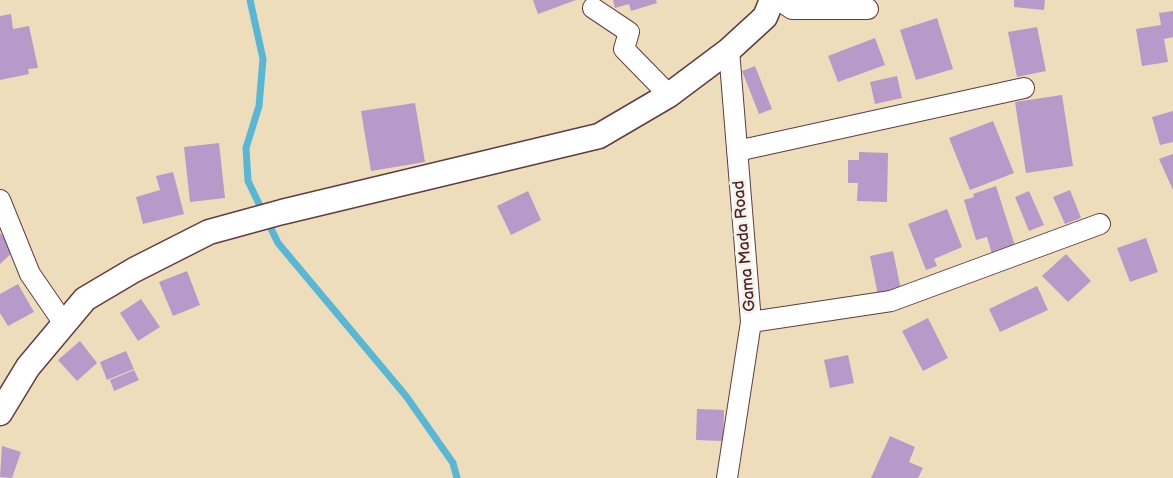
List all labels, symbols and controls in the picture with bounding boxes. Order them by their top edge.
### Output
street label: Gama Mada Road [730,180,760,312]

